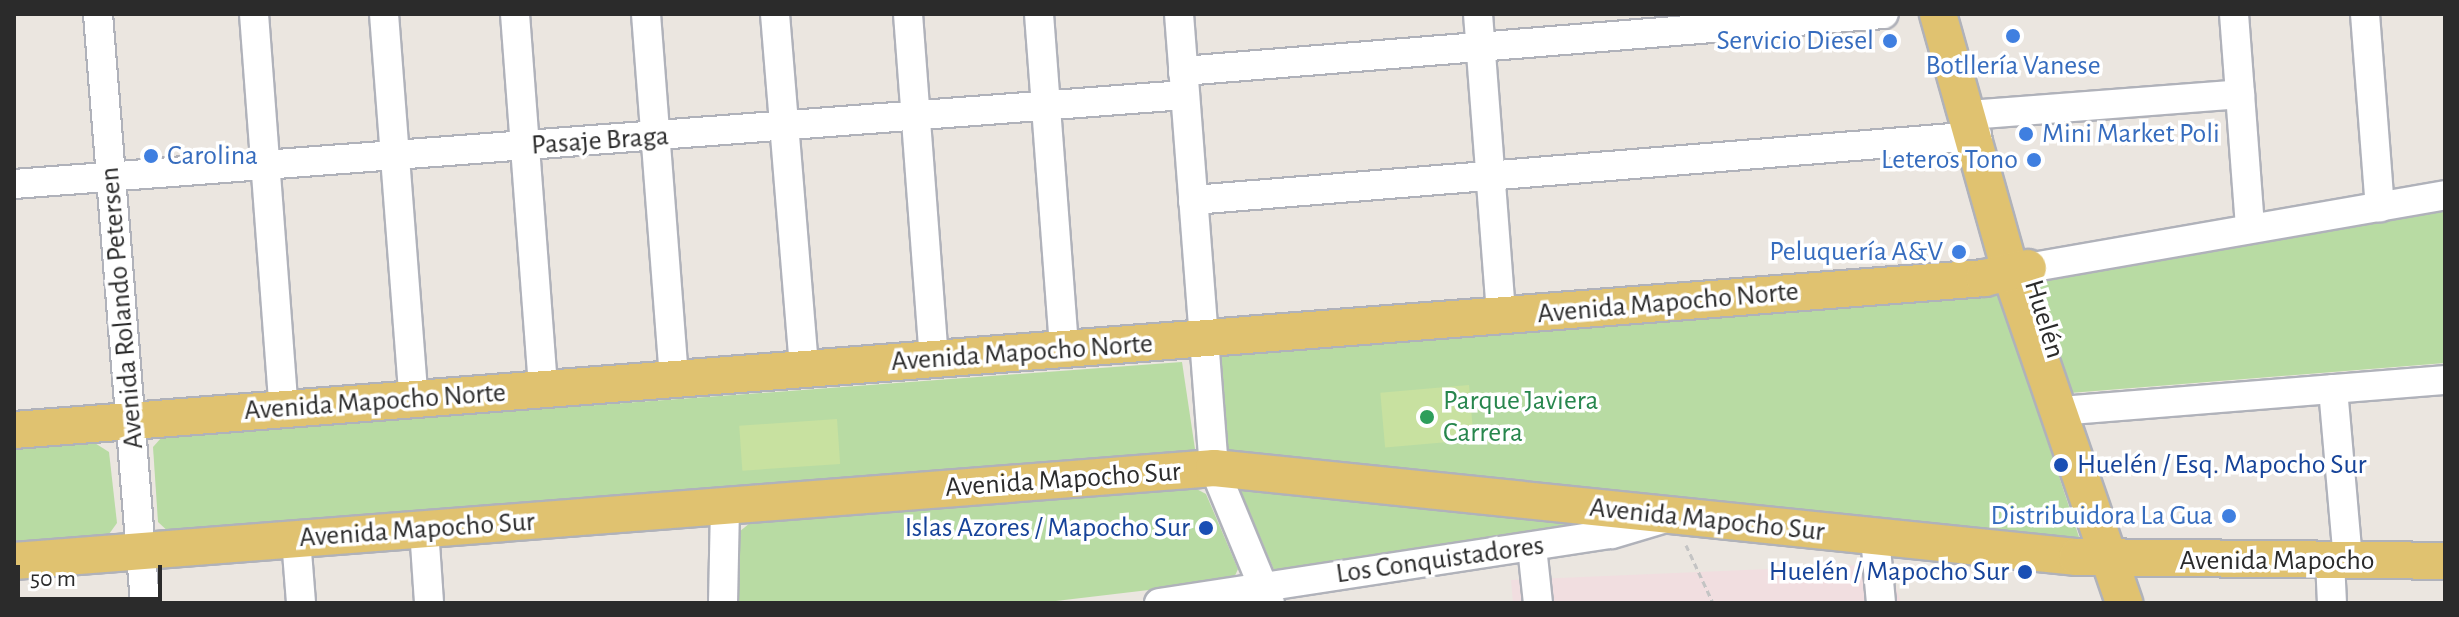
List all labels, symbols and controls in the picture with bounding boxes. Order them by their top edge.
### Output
place label: Servicio Diesel [1717,24,1874,58]
marker: Botllería Vanese [2004,27,2022,45]
marker: Servicio Diesel [1881,32,1899,50]
place label: Botllería Vanese [1925,49,2101,83]
place label: Mini Market Poli [2042,117,2220,151]
street label: Pasaje Braga [530,119,670,163]
marker: Mini Market Poli [2017,125,2035,143]
place label: Carolina [167,139,258,173]
place label: Leteros Tono [1881,143,2018,177]
marker: Carolina [142,147,160,165]
marker: Leteros Tono [2025,151,2043,169]
street label: Avenida Rolando Petersen [93,166,151,450]
place label: Peluquería A&V [1769,235,1943,269]
marker: Peluquería A&V [1950,243,1968,261]
street label: Avenida Mapocho Norte [1536,275,1800,331]
street label: Huelén [2016,276,2072,362]
street label: Avenida Mapocho Norte [890,327,1154,379]
street label: Avenida Mapocho Norte [243,376,507,428]
place label: Parque Javiera Carrera [1443,384,1598,450]
marker: Parque Javiera Carrera [1418,408,1436,426]
place label: Huelén / Esq. Mapocho Sur [2077,448,2366,482]
street label: Avenida Mapocho Sur [944,455,1182,505]
marker: Huelén / Esq. Mapocho Sur [2052,456,2070,474]
street label: Avenida Mapocho Sur [1588,491,1826,549]
place label: Distribuidora La Gua [1991,499,2213,533]
street label: Avenida Mapocho Sur [298,505,536,555]
marker: Distribuidora La Gua [2220,507,2238,525]
place label: Islas Azores / Mapocho Sur [905,511,1190,545]
marker: Islas Azores / Mapocho Sur [1197,519,1215,537]
street label: Los Conquistadores [1334,529,1546,591]
street label: Avenida Mapocho [2179,544,2375,578]
scale bar [20,549,166,599]
place label: Huelén / Mapocho Sur [1769,555,2009,589]
marker: Huelén / Mapocho Sur [2016,563,2034,581]
text: 50 m [30,567,76,591]

